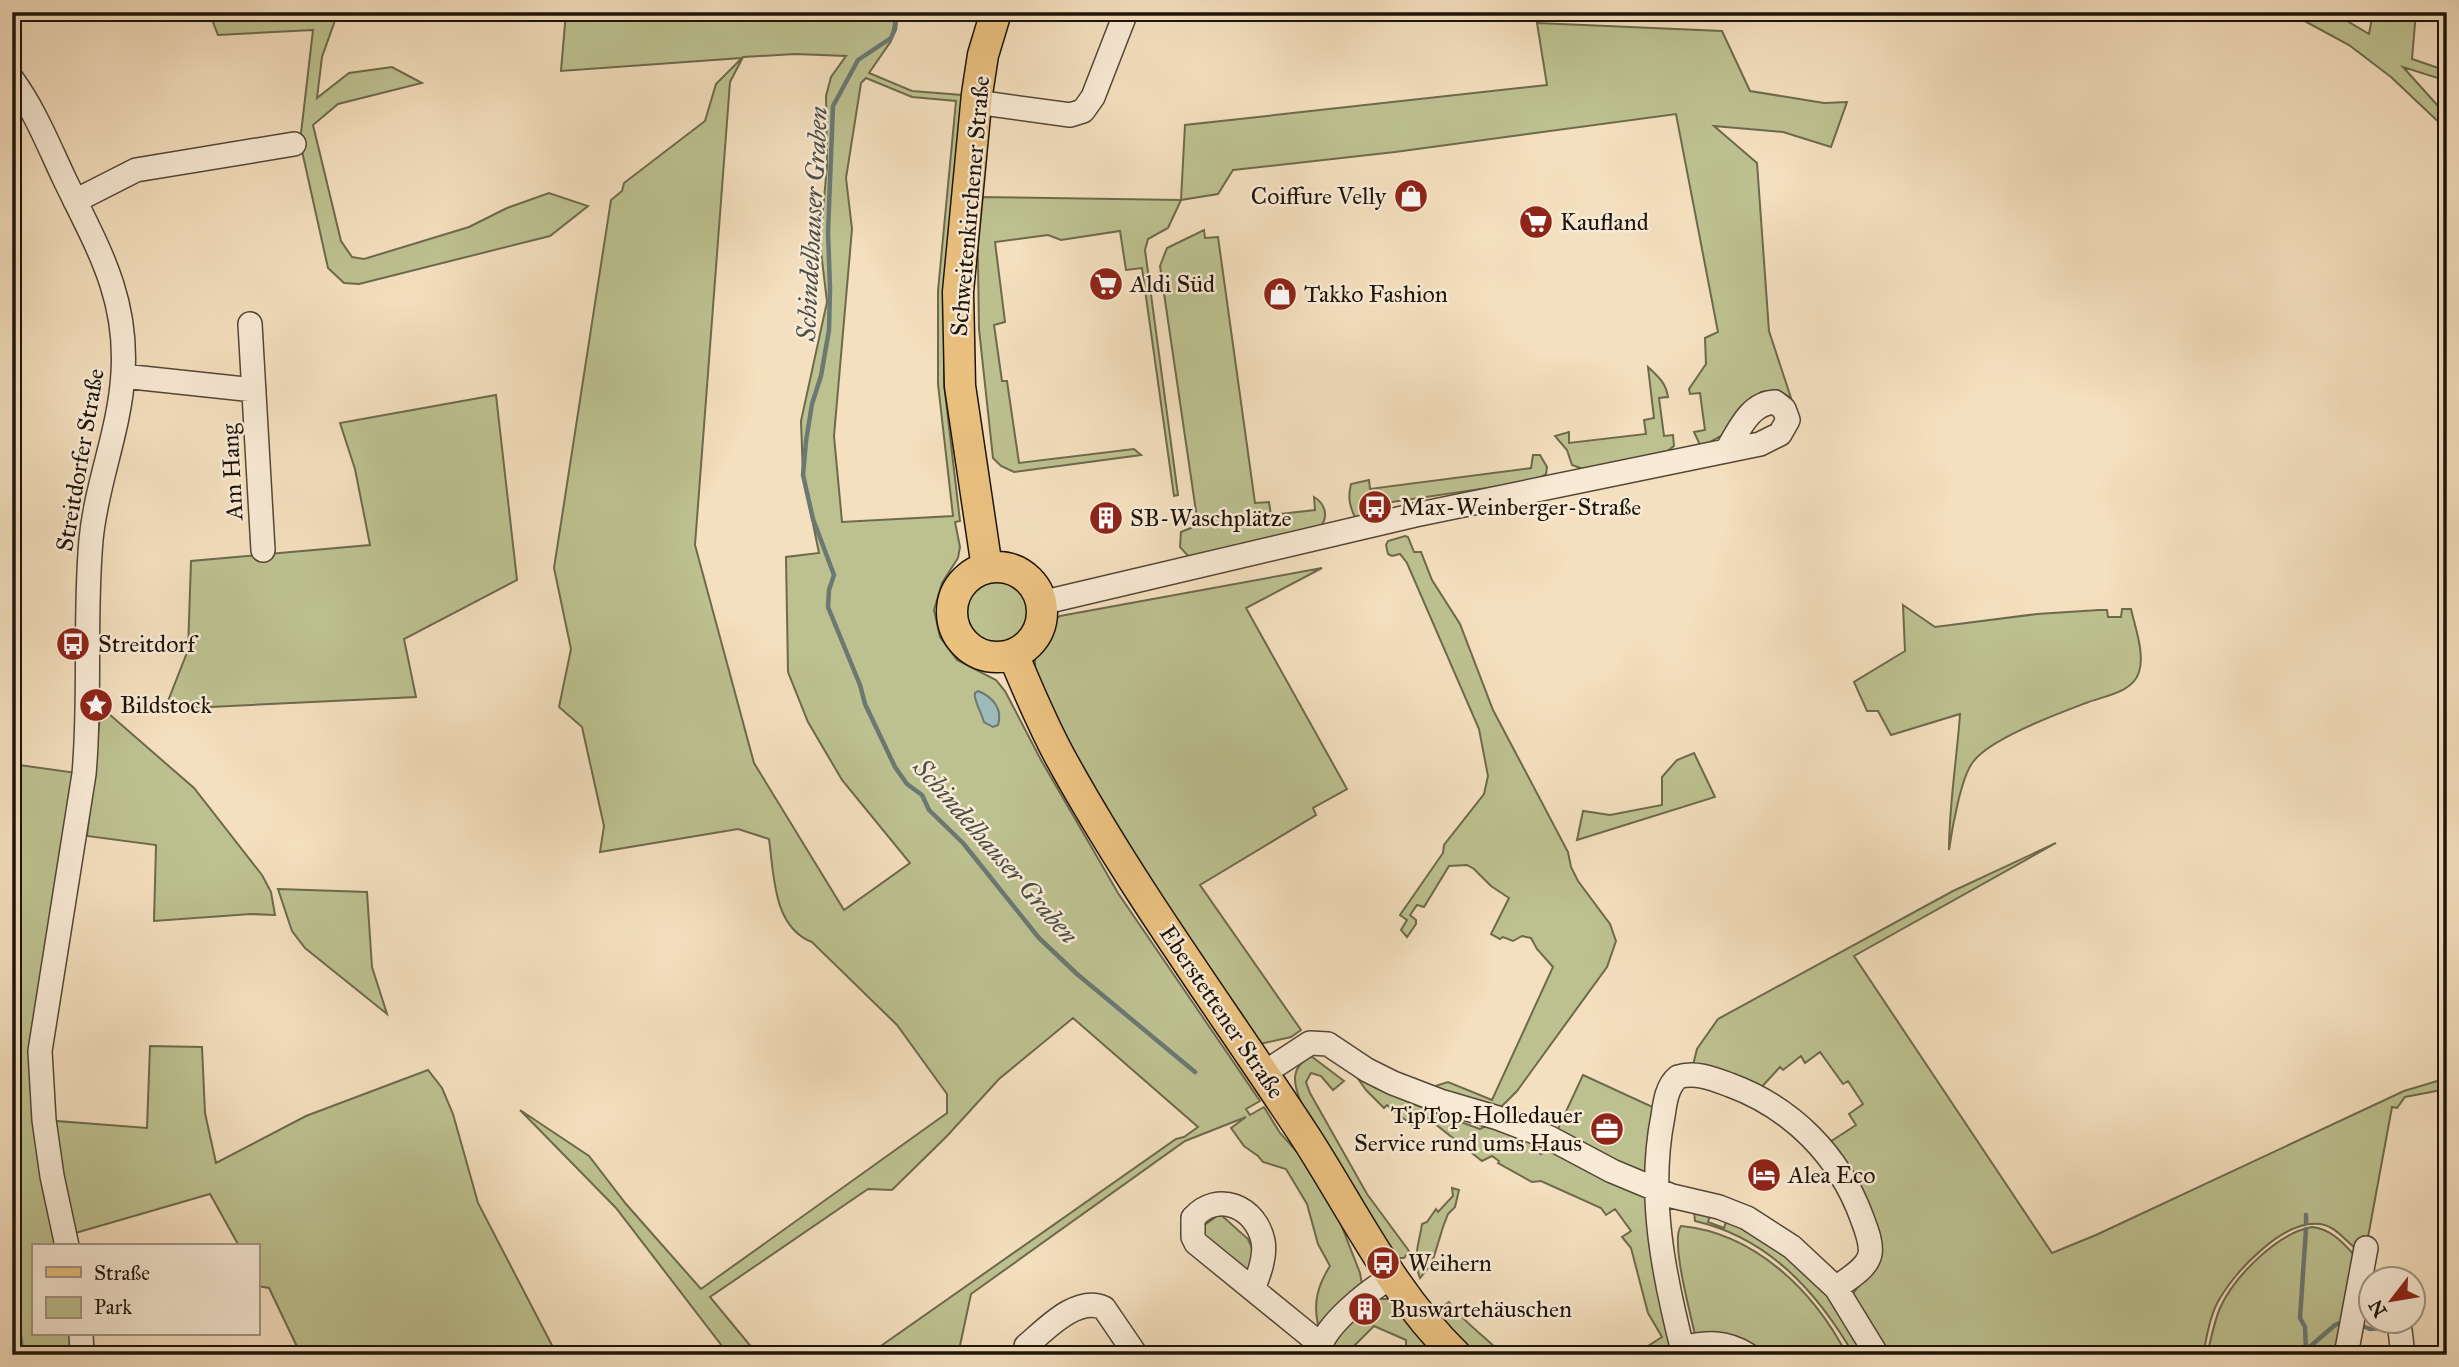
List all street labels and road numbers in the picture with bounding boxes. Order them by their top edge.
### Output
street label: Schweitenkirchener Straße [944,74,996,338]
street label: Streitdorfer Straße [49,366,111,554]
street label: Am Hang [214,422,250,522]
street label: Eberstettener Straße [1153,919,1291,1105]

